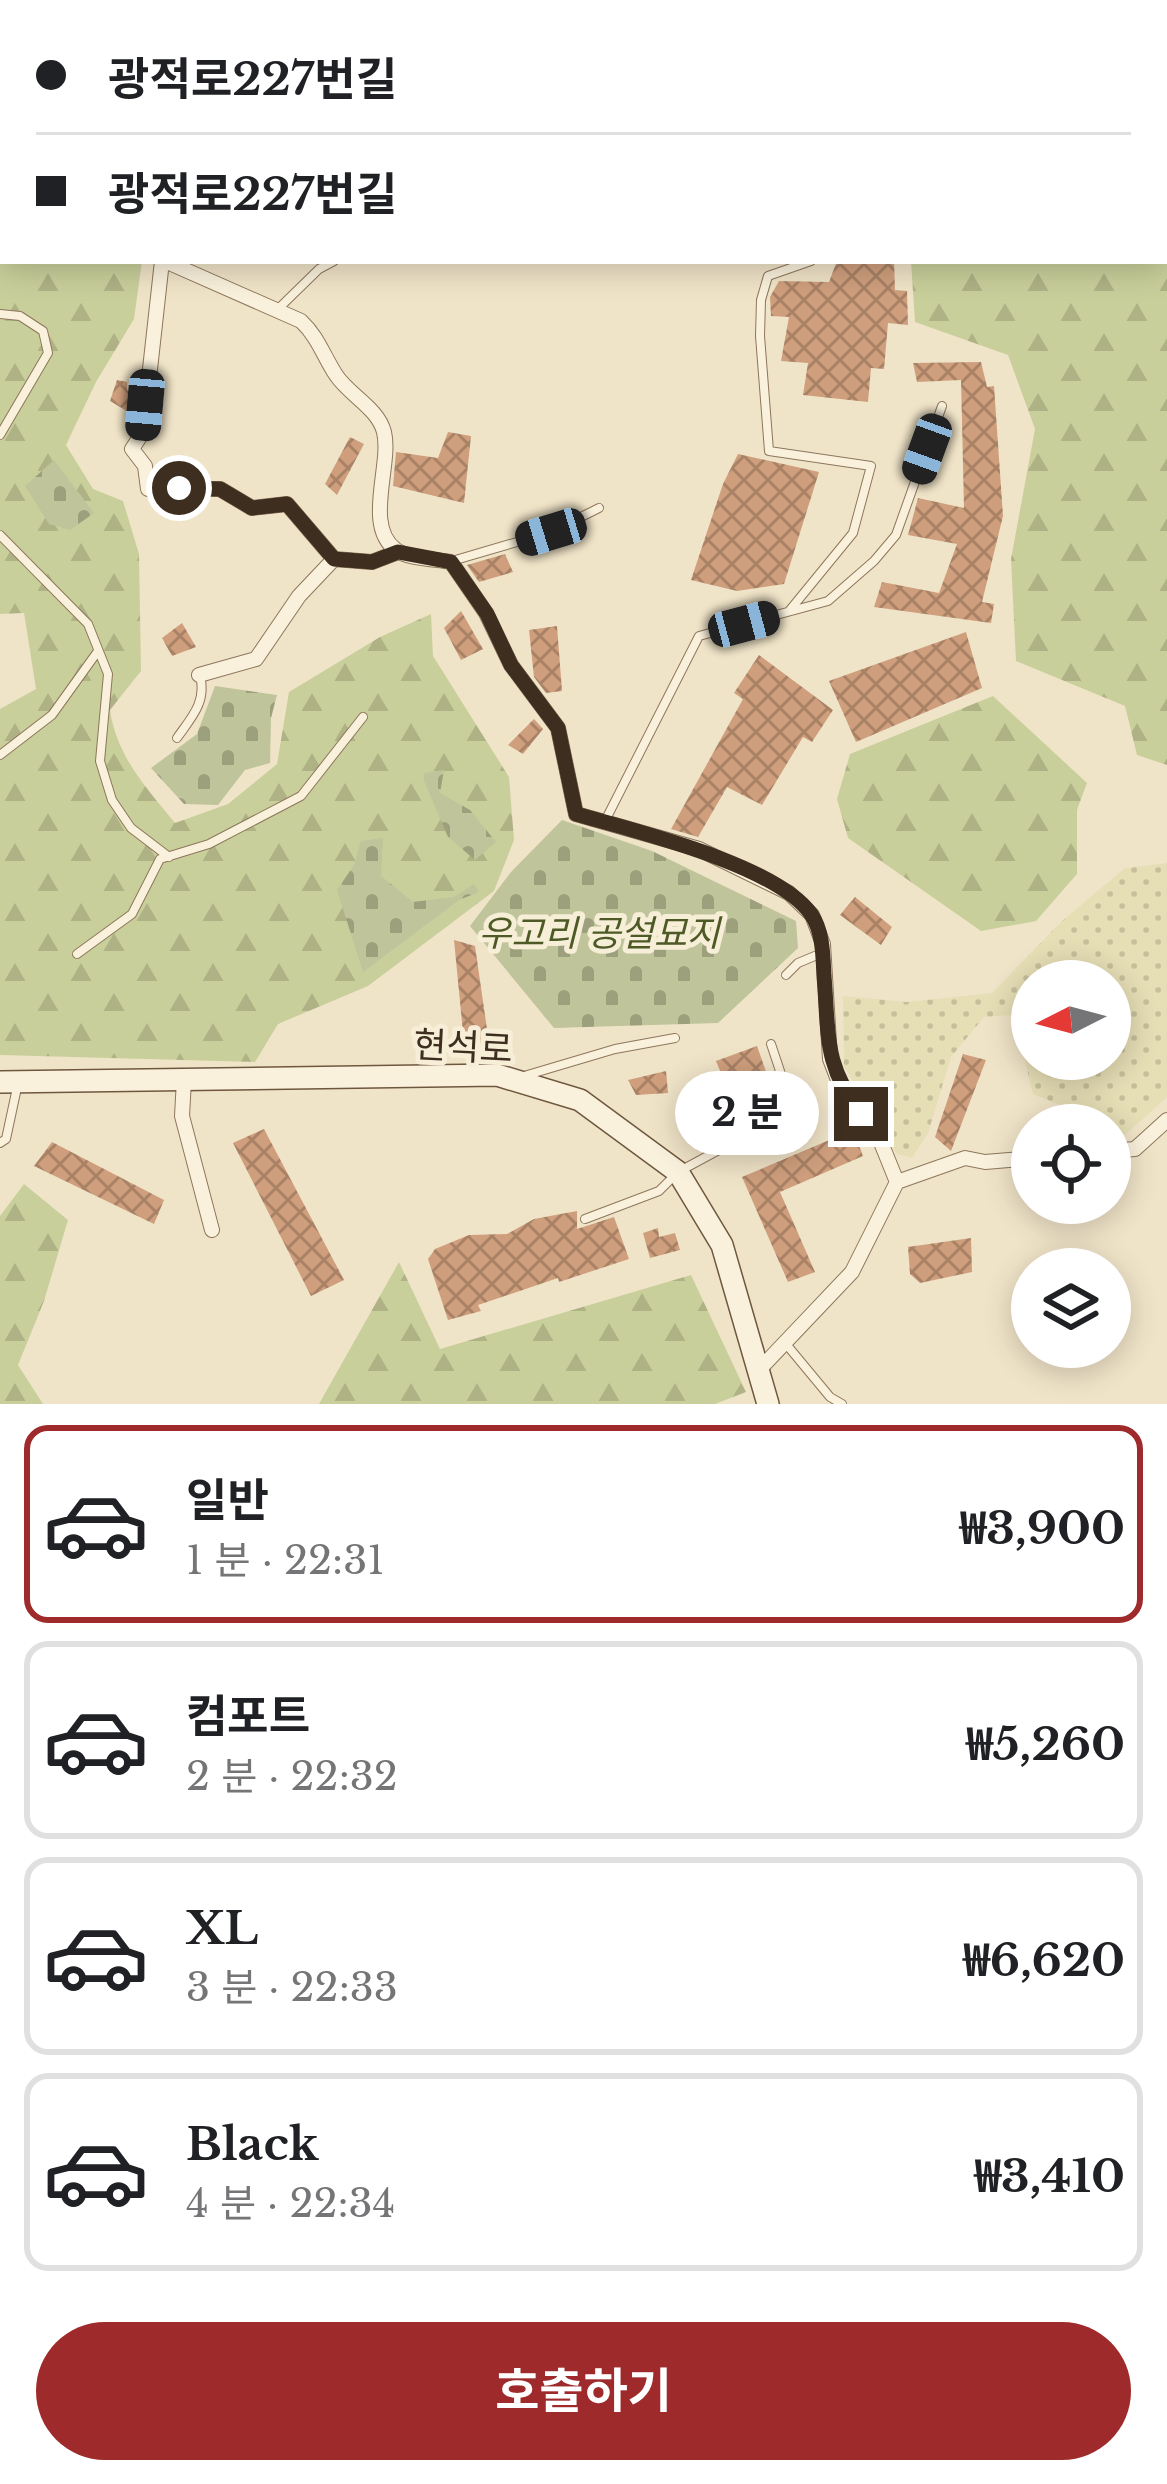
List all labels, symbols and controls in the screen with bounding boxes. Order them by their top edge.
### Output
text: 광적로227번길 [108,51,397,107]
text: 광적로227번길 [108,166,397,222]
car [124,368,166,442]
car [898,409,956,489]
route start [152,461,206,515]
car [511,504,591,560]
car [705,597,783,651]
park label: 우고리 공설묘지 [478,911,723,956]
north arrow [1011,960,1131,1080]
map controls [1011,960,1131,1368]
street label: 현석로 [412,1022,514,1072]
callout: 2 분 [675,1072,819,1156]
route end [834,1087,888,1141]
text: 2 분 [711,1088,783,1137]
button: locate [1011,1104,1131,1224]
button: layers [1011,1248,1131,1368]
icon: car [42,1470,150,1578]
text: 일반 [186,1472,269,1528]
text: ₩3,900 [960,1500,1125,1556]
text: 1 분 · 22:31 [186,1536,385,1585]
icon: car [42,1686,150,1794]
text: 컴포트 [186,1688,310,1744]
text: ₩5,260 [966,1716,1125,1772]
text: 2 분 · 22:32 [186,1752,398,1801]
text: XL [186,1900,258,1956]
icon: car [42,1902,150,2010]
text: ₩6,620 [963,1932,1125,1988]
text: 3 분 · 22:33 [186,1963,398,2012]
text: Black [186,2116,319,2172]
icon: car [42,2118,150,2226]
text: ₩3,410 [975,2148,1125,2204]
text: 4 분 · 22:34 [186,2179,395,2228]
button: 호출하기 [36,2322,1131,2460]

